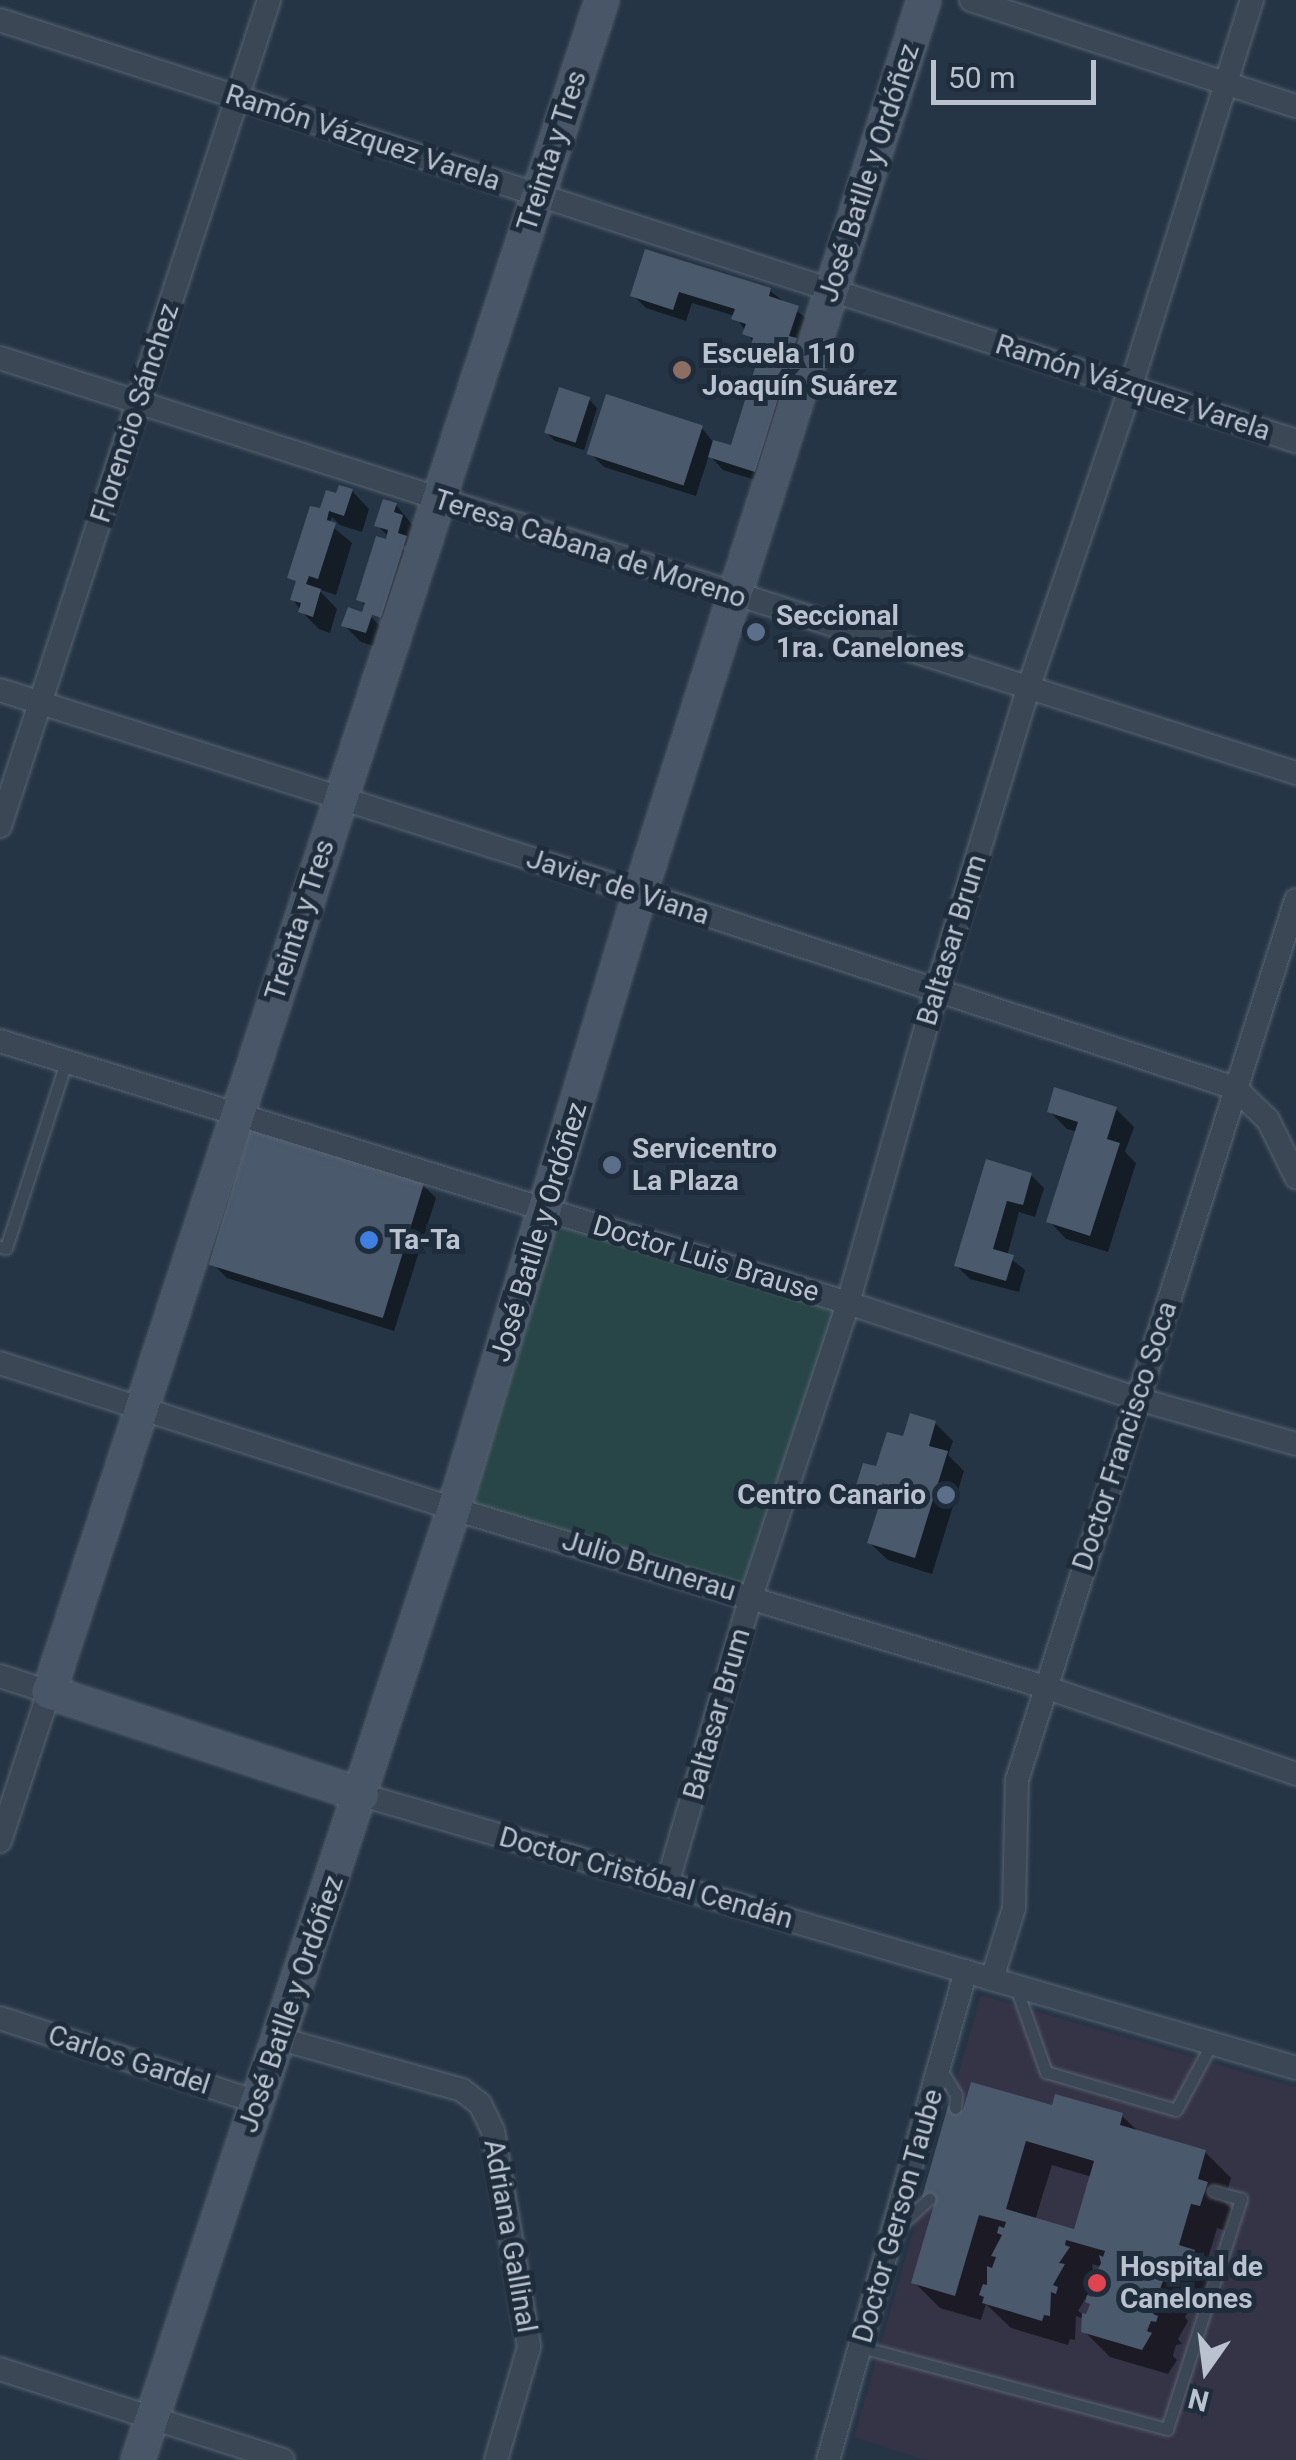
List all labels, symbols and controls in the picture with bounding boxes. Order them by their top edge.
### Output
street label: José Batlle y Ordóñez [811,40,927,306]
scale bar [936,40,1101,102]
text: 50 m [948,60,1015,95]
street label: Treinta y Tres [510,66,594,236]
street label: Ramón Vázquez Varela [221,78,505,198]
street label: Florencio Sánchez [84,299,186,527]
street label: Ramón Vázquez Varela [991,328,1275,448]
place label: Escuela 110 Joaquín Suárez [702,337,897,403]
marker: Escuela 110 Joaquín Suárez [671,359,693,381]
street label: Teresa Cabana de Moreno [430,483,750,615]
place label: Seccional 1ra. Canelones [776,599,964,665]
marker: Seccional 1ra. Canelones [745,621,767,643]
street label: Treinta y Tres [258,835,342,1005]
street label: Javier de Viana [522,842,714,932]
street label: Baltasar Brum [910,850,994,1030]
street label: José Batlle y Ordóñez [484,1098,594,1366]
place label: Servicentro La Plaza [632,1132,777,1198]
marker: Servicentro La Plaza [601,1154,623,1176]
street label: Doctor Luis Brause [589,1209,823,1309]
place label: Ta-Ta [389,1223,461,1257]
marker: Ta-Ta [358,1229,380,1251]
street label: Doctor Francisco Soca [1066,1297,1184,1575]
place label: Centro Canario [737,1478,926,1512]
marker: Centro Canario [935,1484,957,1506]
street label: Julio Brunerau [558,1524,740,1608]
street label: Baltasar Brum [676,1624,758,1804]
street label: Doctor Cristóbal Cendán [495,1820,797,1936]
street label: José Batlle y Ordóñez [231,1871,351,2137]
street label: Carlos Gardel [44,2018,214,2102]
street label: Doctor Gerson Taube [846,2085,950,2347]
street label: Adriana Gallinal [476,2137,544,2335]
place label: Hospital de Canelones [1120,2250,1263,2316]
marker: Hospital de Canelones [1084,2270,1110,2296]
north arrow [1156,2320,1256,2420]
text: N [1185,2381,1212,2418]

